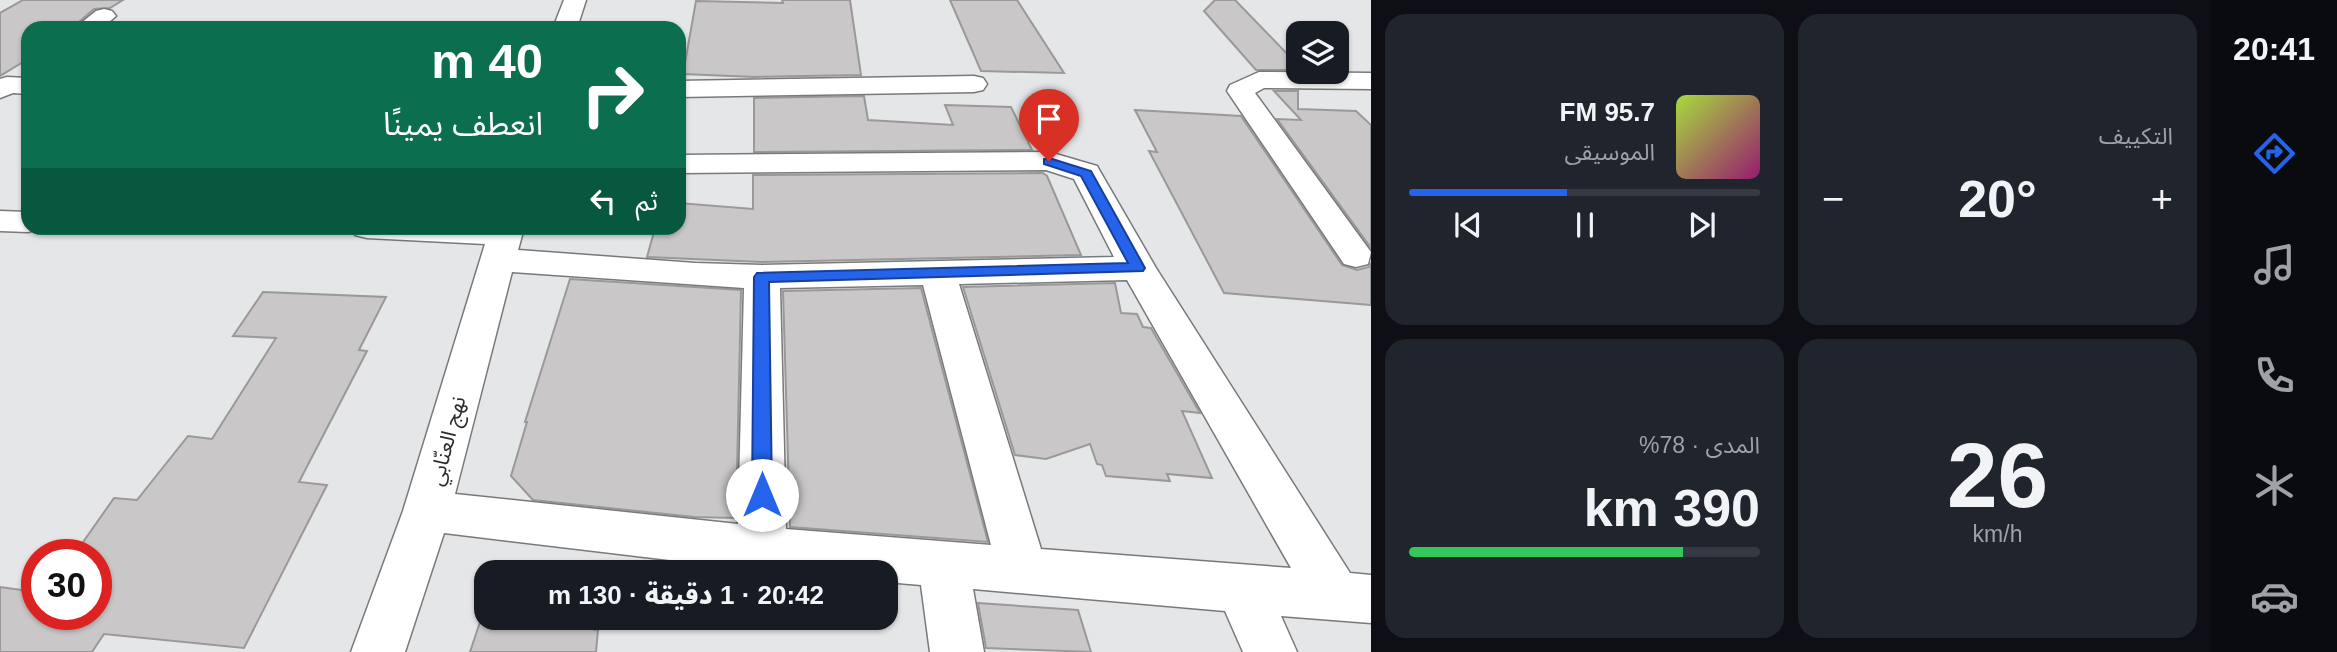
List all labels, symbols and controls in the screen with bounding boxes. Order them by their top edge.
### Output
map controls [1286,21,1349,84]
button: layers [1286,21,1349,84]
text: 20:41 [2233,31,2315,67]
text: 40 m [431,34,543,88]
icon: right [567,49,658,140]
pin [1019,89,1079,161]
text: 95.7 FM [1560,97,1655,127]
icon: arrive [1030,100,1068,138]
text: انعطف يمينًا [383,106,543,142]
text: التكييف [2099,123,2173,149]
icon: directions [2250,129,2299,178]
text: الموسيقى [1564,139,1655,165]
text: 20° [1958,170,2037,228]
text: − [1822,178,1844,220]
text: + [2151,178,2173,220]
icon: left [584,182,622,220]
text: ثم [636,186,658,216]
icon: previous [1449,206,1487,244]
icon: pause [1566,206,1604,244]
icon: next [1683,206,1721,244]
icon: music [2250,240,2299,289]
icon: phone [2250,351,2299,400]
street label: نهج العنّابي [424,394,474,489]
text: 26 [1947,425,2048,526]
text: المدى · 78% [1639,432,1760,458]
position arrow [725,458,799,532]
icon: climate [2250,461,2299,510]
text: 390 km [1584,479,1760,537]
text: km/h [1973,521,2022,547]
speed limit sign: 30 [21,539,112,630]
icon: car [2250,572,2299,621]
text: 20:42 · 1 دقيقة · 130 m [548,580,824,610]

